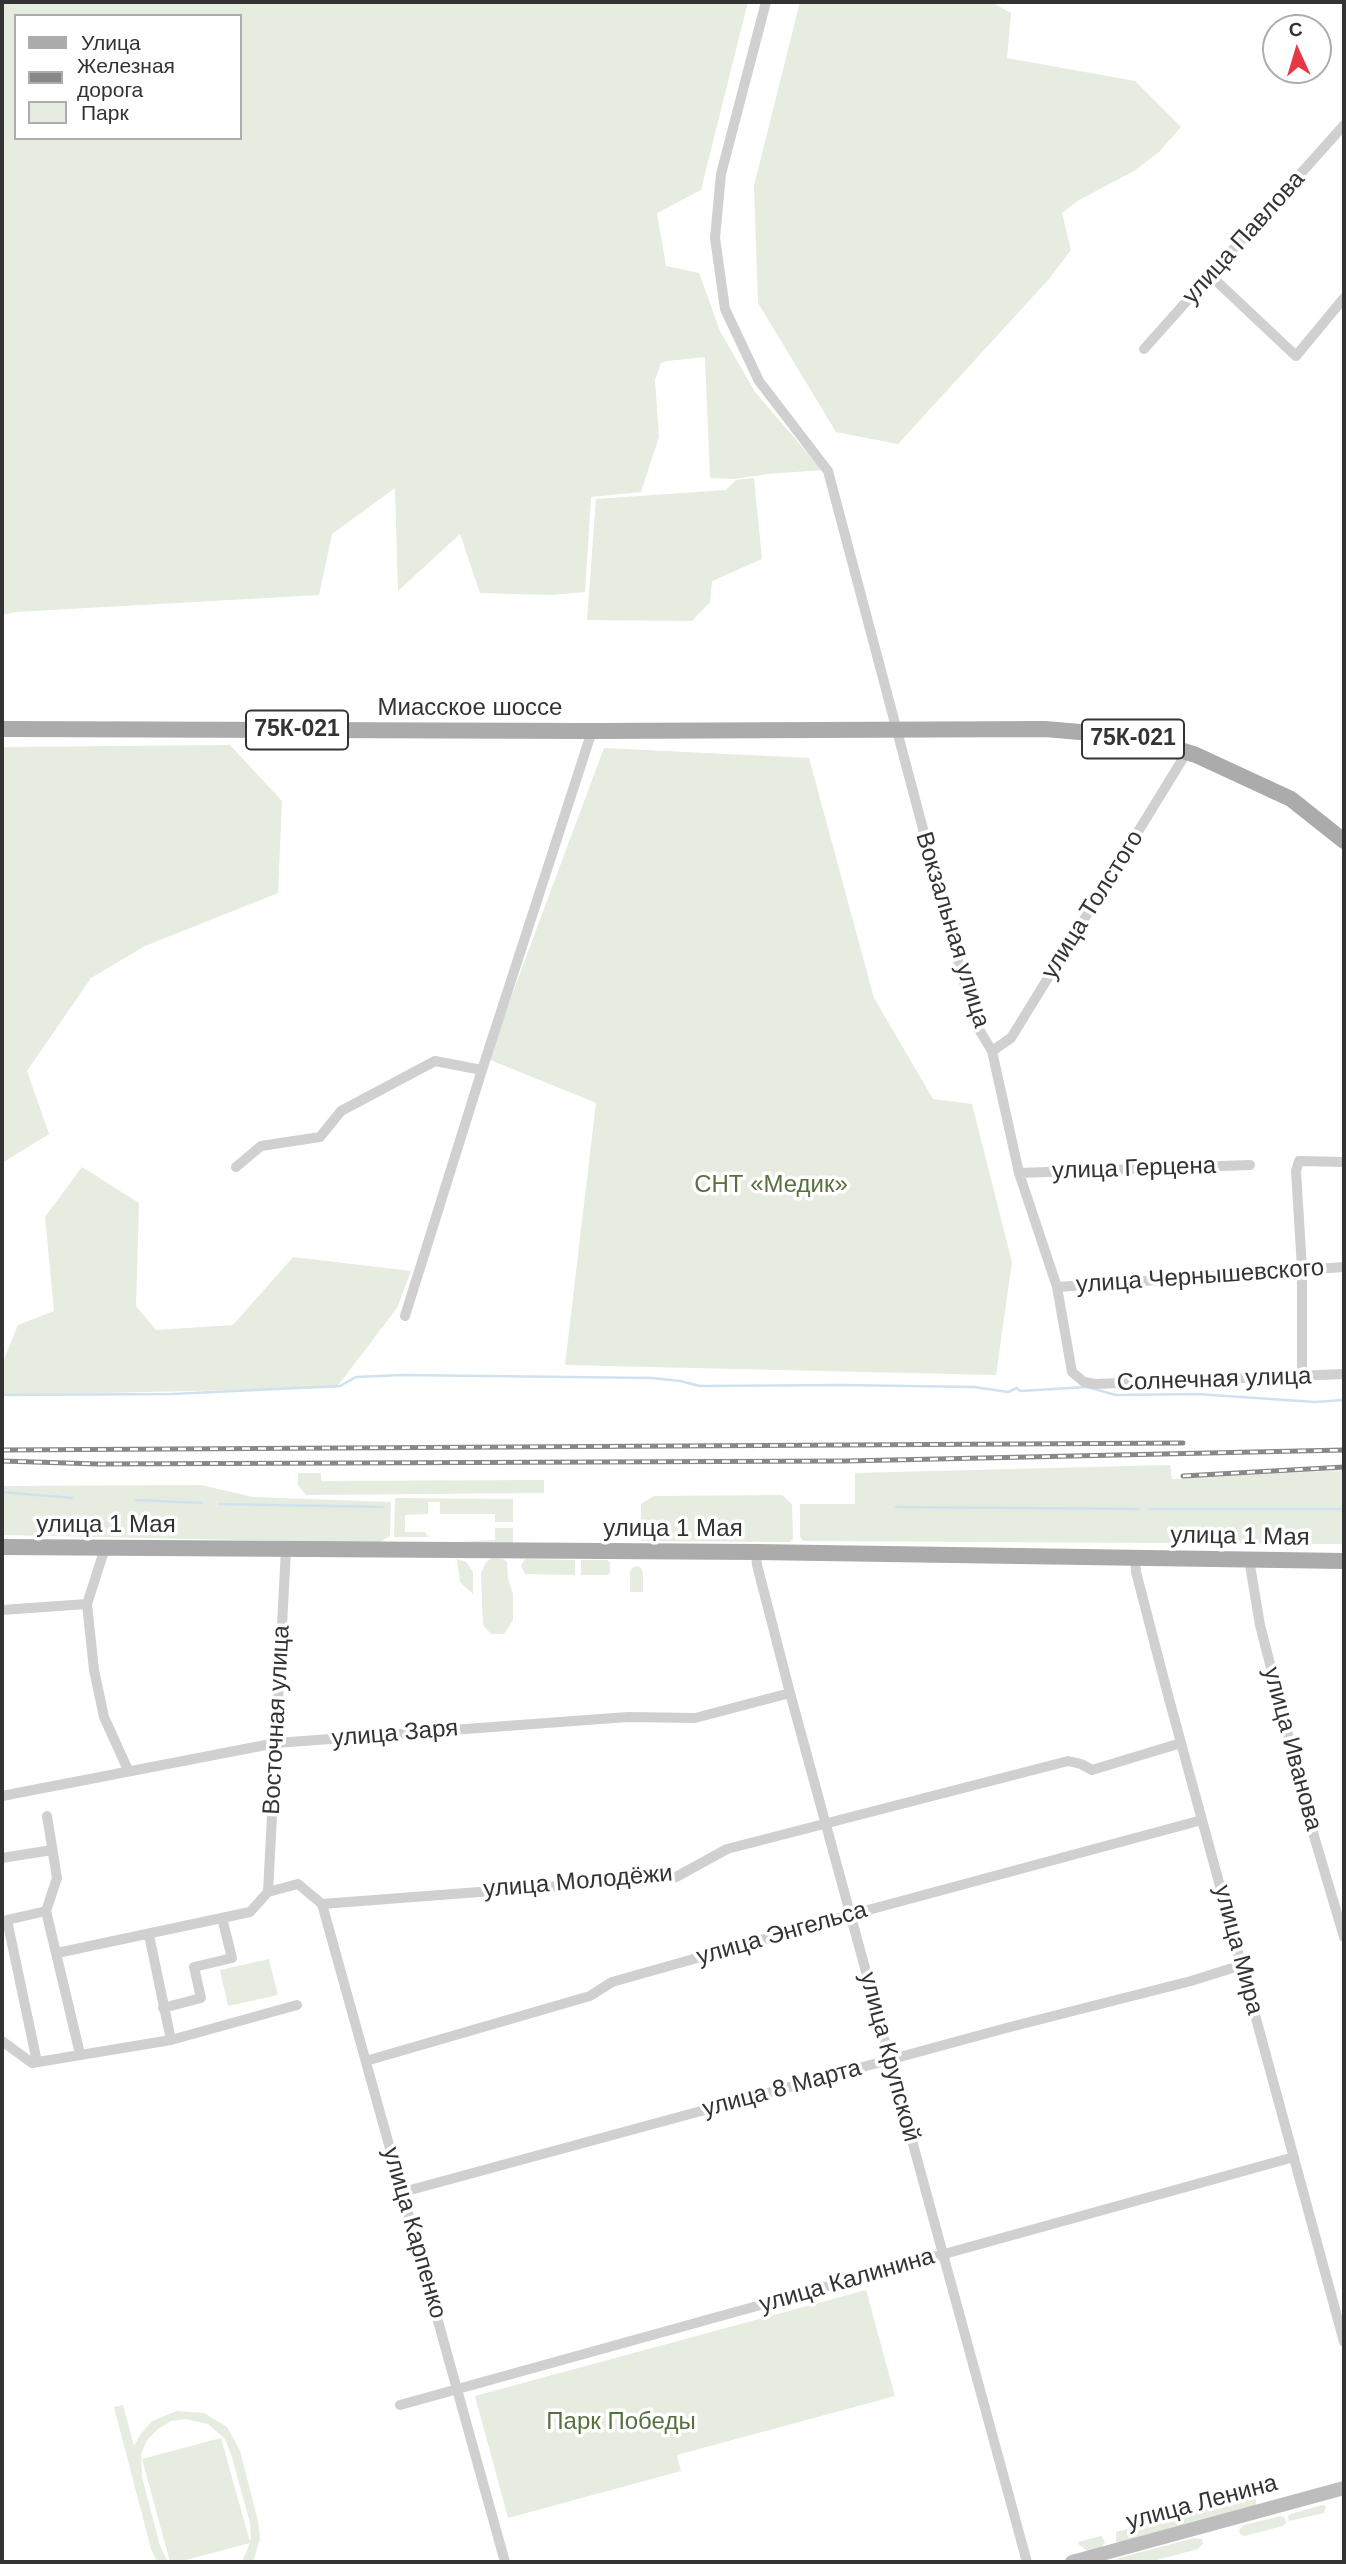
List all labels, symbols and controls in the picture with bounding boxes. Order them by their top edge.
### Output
legend [14,14,242,140]
north arrow [1262,14,1332,84]
text: С [1288,19,1303,41]
text: Улица [81,31,141,54]
text: Железная дорога [77,54,175,101]
text: Парк [81,101,129,124]
street label: улица Павлова [1177,166,1311,310]
street label: Миасское шоссе [378,694,562,722]
road number: 75К-021 [246,710,348,750]
road number: 75К-021 [1082,720,1184,758]
street label: улица Толстого [1036,825,1150,985]
street label: Вокзальная улица [909,829,995,1031]
street label: улица Герцена [1051,1152,1217,1186]
park label: СНТ «Медик» [694,1171,848,1199]
street label: улица Чернышевского [1075,1254,1325,1300]
street label: Солнечная улица [1116,1362,1312,1398]
street label: улица 1 Мая [36,1511,176,1539]
street label: улица 1 Мая [603,1515,743,1543]
street label: улица 1 Мая [1170,1521,1310,1553]
street label: Восточная улица [258,1625,296,1815]
street label: улица Иванова [1256,1664,1328,1834]
street label: улица Заря [331,1714,459,1754]
street label: улица Молодёжи [482,1859,674,1905]
street label: улица Мира [1207,1882,1269,2018]
street label: улица Энгельса [694,1896,870,1972]
street label: улица Крупской [853,1969,925,2145]
street label: улица 8 Марта [699,2054,865,2124]
street label: улица Карпенко [376,2144,452,2322]
street label: улица Калинина [756,2242,938,2320]
park label: Парк Победы [546,2408,696,2436]
street label: улица Ленина [1123,2469,1281,2537]

